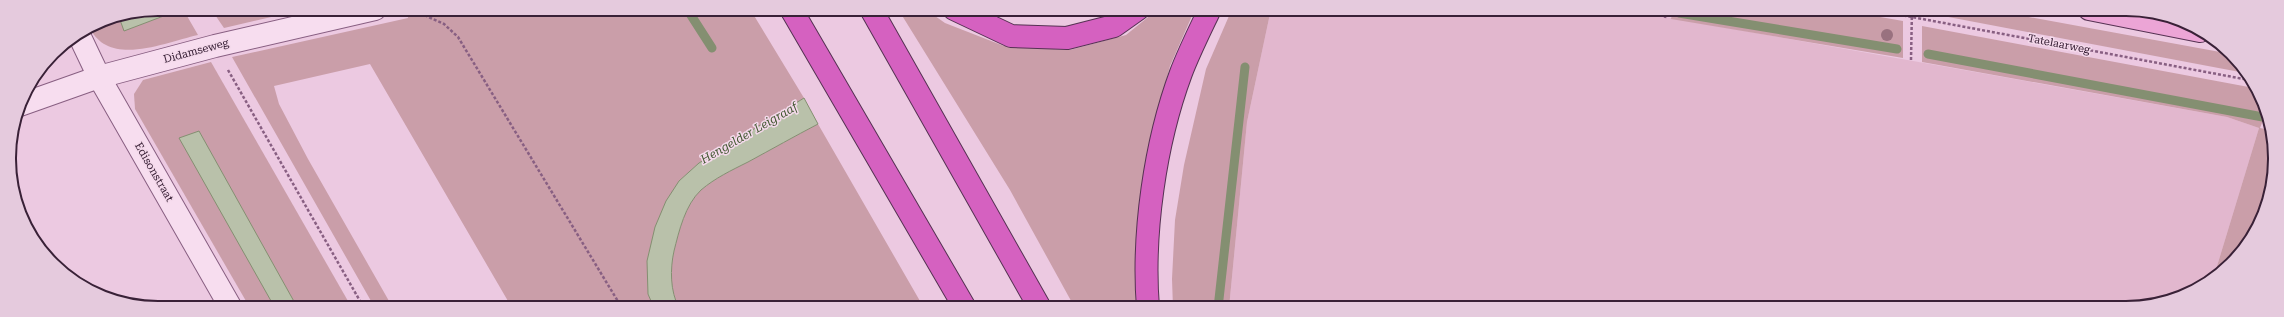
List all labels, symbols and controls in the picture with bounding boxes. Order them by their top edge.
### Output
street label: Tatelaarweg [2027,32,2092,57]
street label: Didamseweg [162,36,231,66]
water label: Hengelder Leigraaf [697,99,801,167]
street label: Edisonstraat [132,140,176,204]

